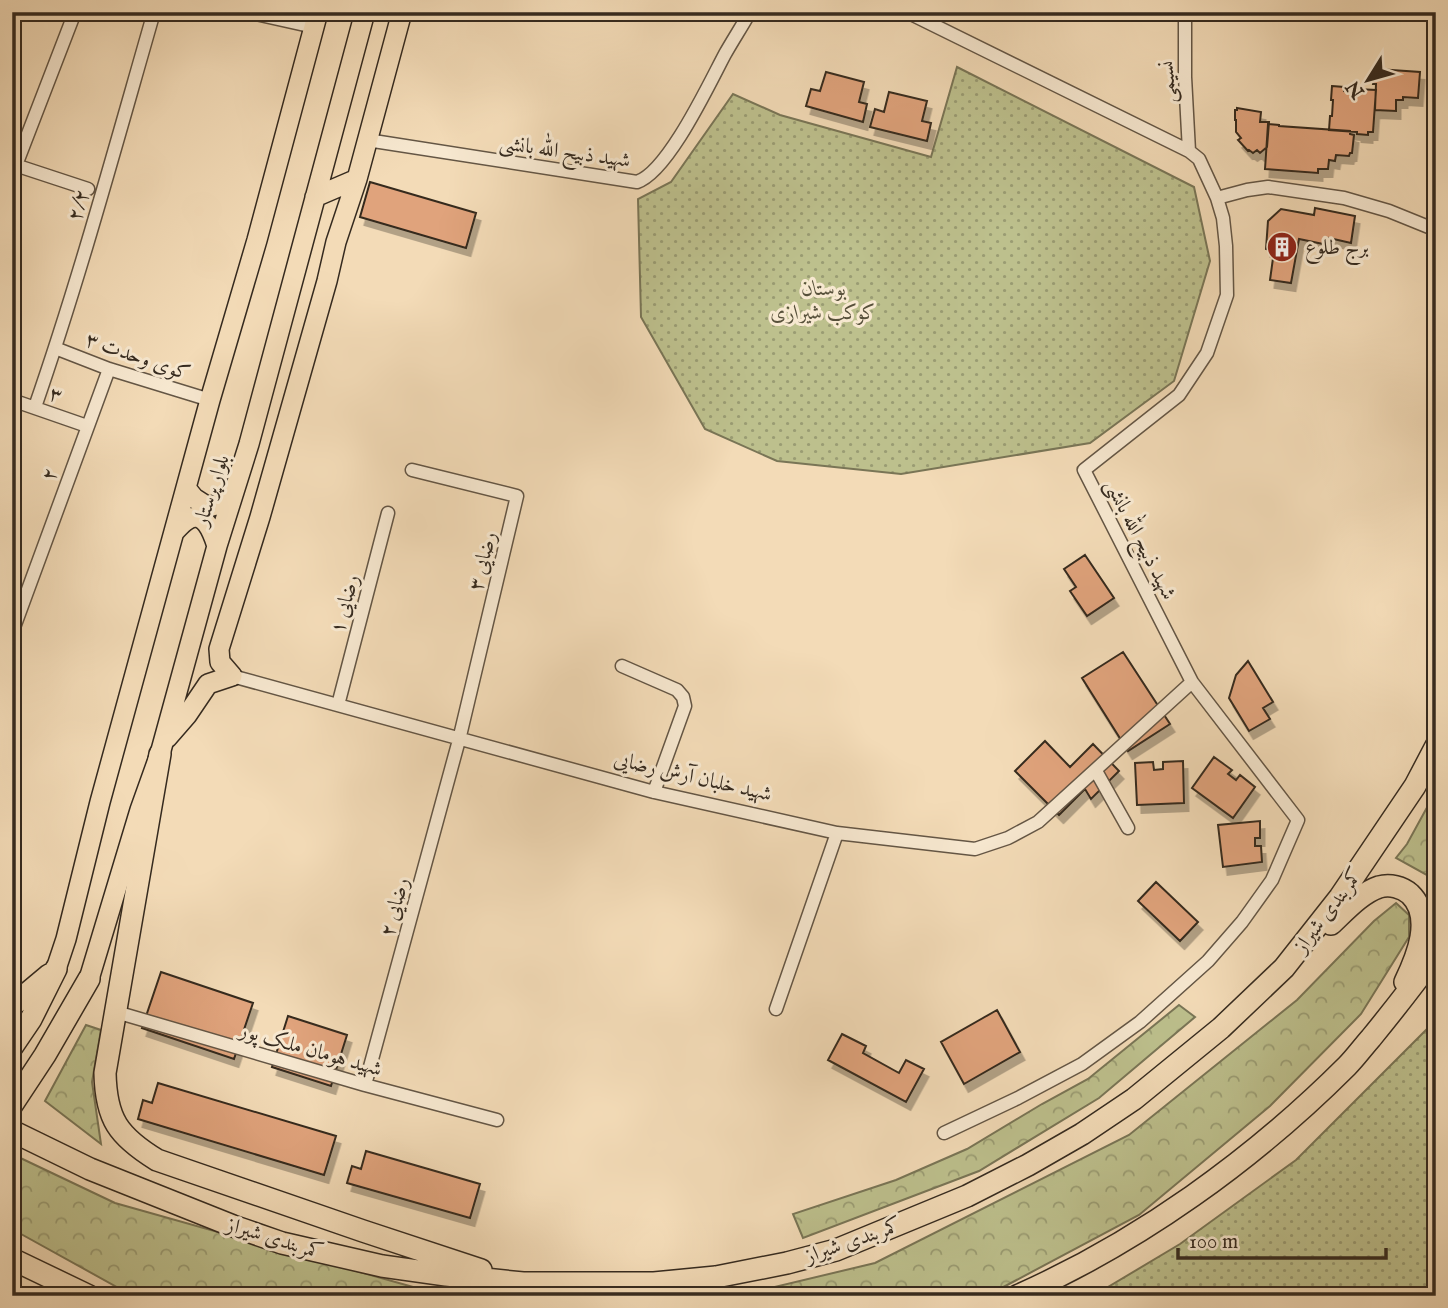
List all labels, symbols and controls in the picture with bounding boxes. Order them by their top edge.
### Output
north arrow [1332,46,1402,116]
street label: نسیمی [1154,60,1183,103]
text: N [1341,75,1371,104]
street label: شهید ذبیح الله بانشی [497,125,633,179]
street label: ۲/۲ [62,186,97,225]
building icon: برج طلوع [1265,230,1299,264]
place label: برج طلوع [1305,235,1369,266]
park label: بوستان کوکب شیرازی [770,276,878,327]
street label: کوی وحدت ۳ [82,327,193,388]
street label: ۳ [45,381,66,410]
street label: بلوار پرستار [188,451,237,532]
street label: ۲ [36,464,65,485]
street label: شهید ذبیح الله بانشی [1094,472,1186,606]
street label: رضایی ۳ [463,529,504,594]
street label: رضایی ۱ [325,572,366,637]
street label: شهید خلبان آرش رضایی [611,745,775,809]
street label: کمربندی شیراز [1287,863,1370,961]
street label: رضایی ۲ [375,875,416,940]
street label: شهید هومان ملک پور [234,1017,385,1084]
street label: کمربندی شیراز [221,1211,327,1267]
street label: کمربندی شیراز [800,1212,905,1271]
scale bar [1178,1217,1387,1261]
text: 100 m [1189,1229,1238,1256]

